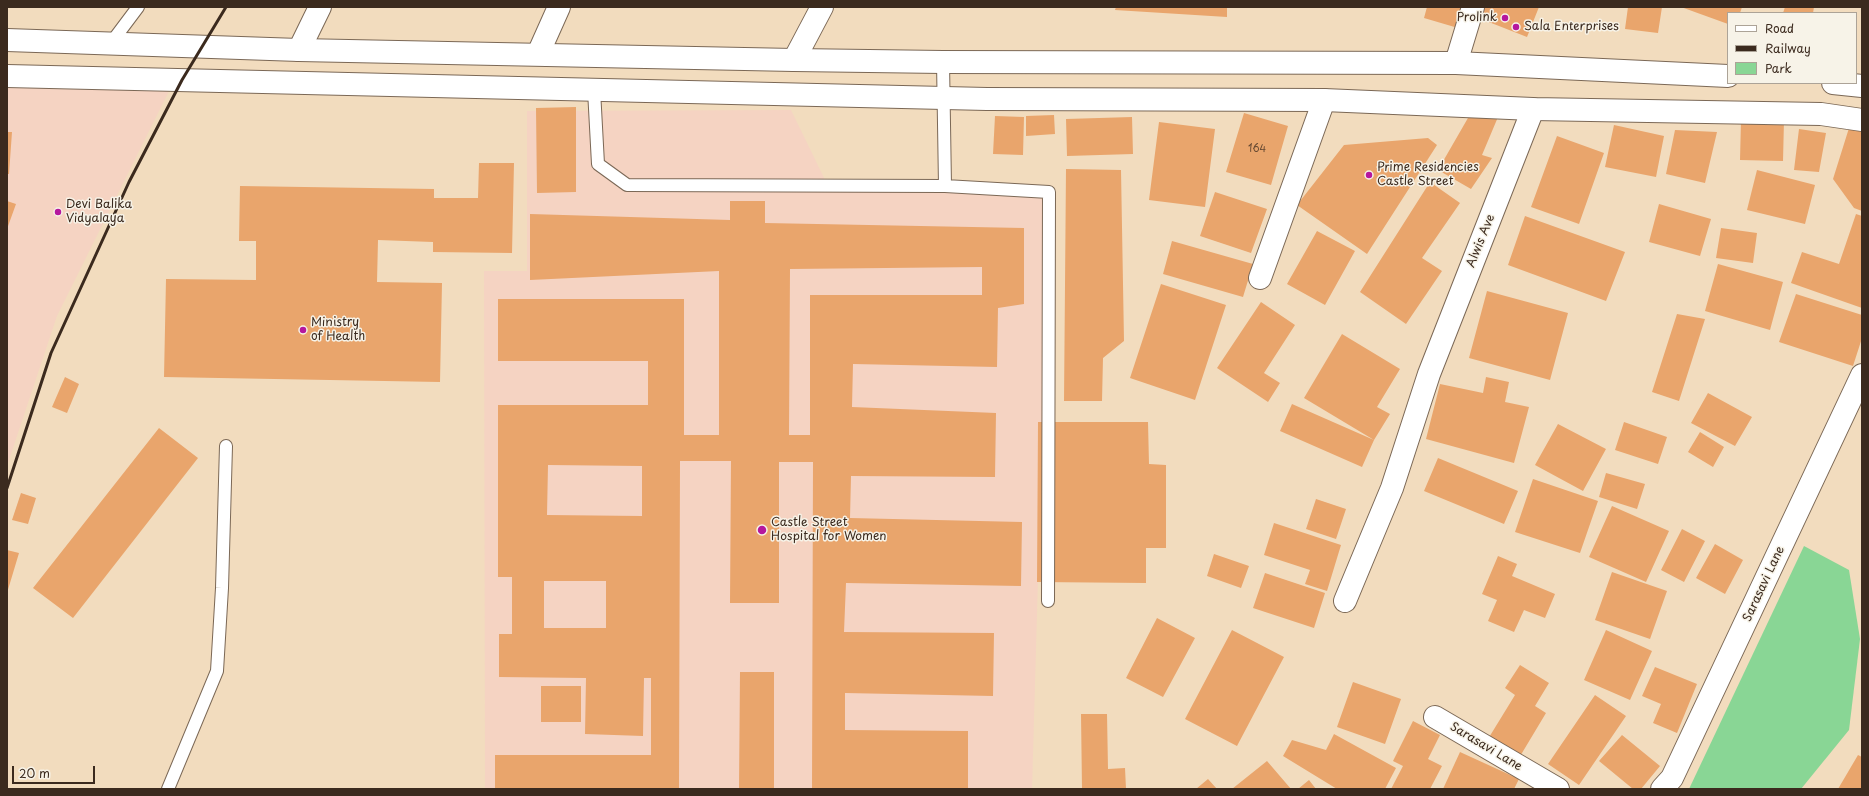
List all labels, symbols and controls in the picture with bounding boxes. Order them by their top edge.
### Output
place label: Prolink [1457,11,1497,25]
legend [1727,12,1857,84]
marker: Prolink [1500,13,1510,23]
text: Road [1765,19,1794,37]
place label: Sala Enterprises [1524,20,1619,34]
marker: Sala Enterprises [1511,22,1521,32]
text: Railway [1765,39,1811,57]
text: Park [1765,59,1792,77]
house number: 164 [1248,143,1266,155]
place label: Prime Residencies Castle Street [1377,161,1479,189]
marker: Prime Residencies Castle Street [1364,170,1374,180]
place label: Devi Balika Vidyalaya [66,198,132,226]
marker: Devi Balika Vidyalaya [53,207,63,217]
street label: Alwis Ave [1464,212,1498,270]
place label: Ministry of Health [311,316,365,344]
marker: Ministry of Health [298,325,308,335]
place label: Castle Street Hospital for Women [771,516,887,544]
marker: Castle Street Hospital for Women [756,524,768,536]
street label: Sarasavi Lane [1740,544,1788,624]
street label: Sarasavi Lane [1447,720,1525,774]
scale bar [14,758,97,784]
text: 20 m [19,764,50,782]

